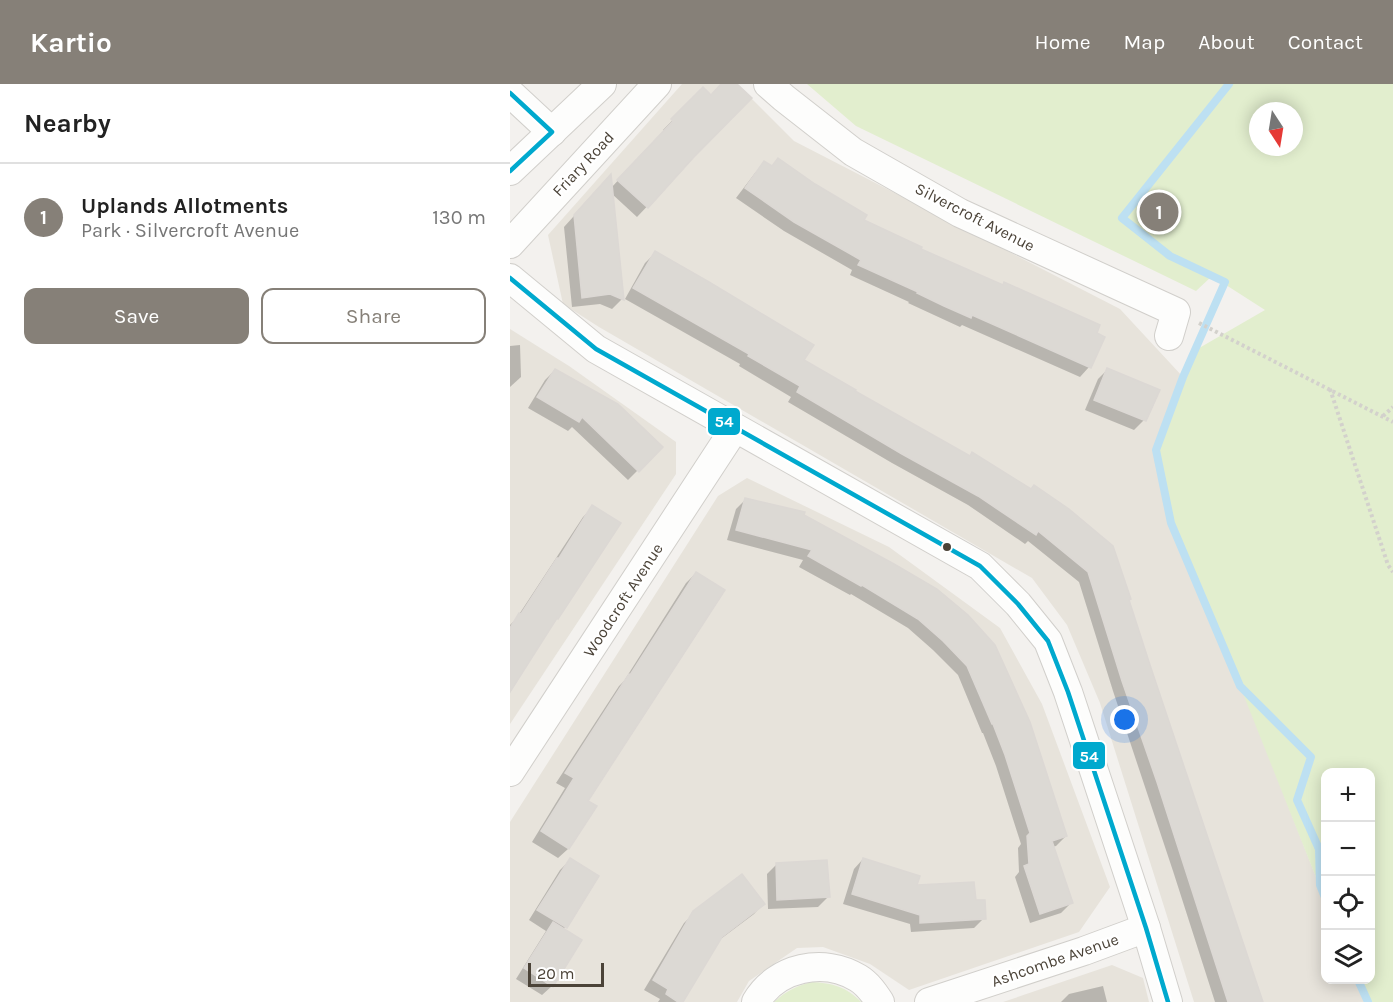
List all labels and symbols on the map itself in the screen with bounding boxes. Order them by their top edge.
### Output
north arrow [1249,102,1303,156]
street label: Friary Road [548,128,618,200]
street label: Silvercroft Avenue [912,179,1038,255]
pin: 1 [1140,190,1178,234]
line badge: 54 [707,407,741,436]
text: 54 [715,412,734,431]
street label: Woodcroft Avenue [579,540,667,660]
unlabelled marker [941,541,953,553]
your location [1110,705,1139,734]
line badge: 54 [1072,741,1106,770]
text: 54 [1080,747,1099,766]
street label: Ashcombe Avenue [989,929,1121,991]
scale bar [528,960,604,988]

